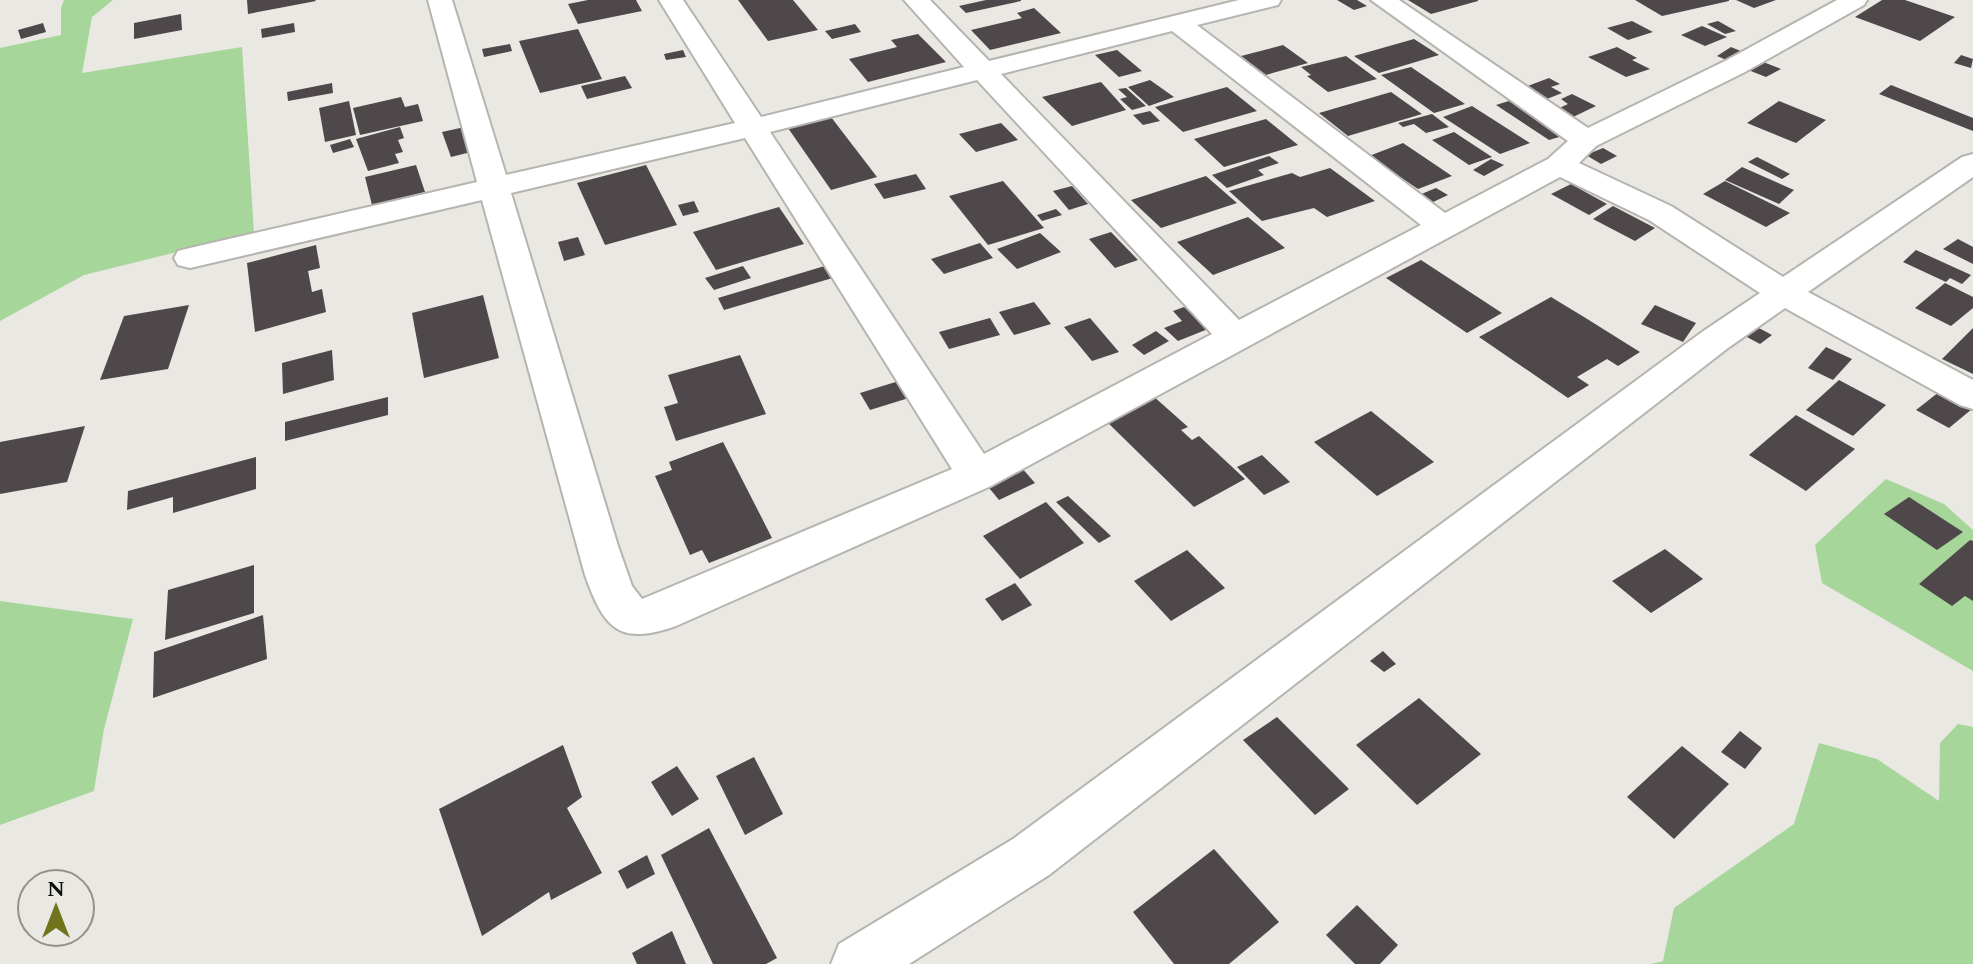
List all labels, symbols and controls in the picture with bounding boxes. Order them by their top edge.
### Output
north arrow [16,868,96,948]
text: N [47,873,65,906]

